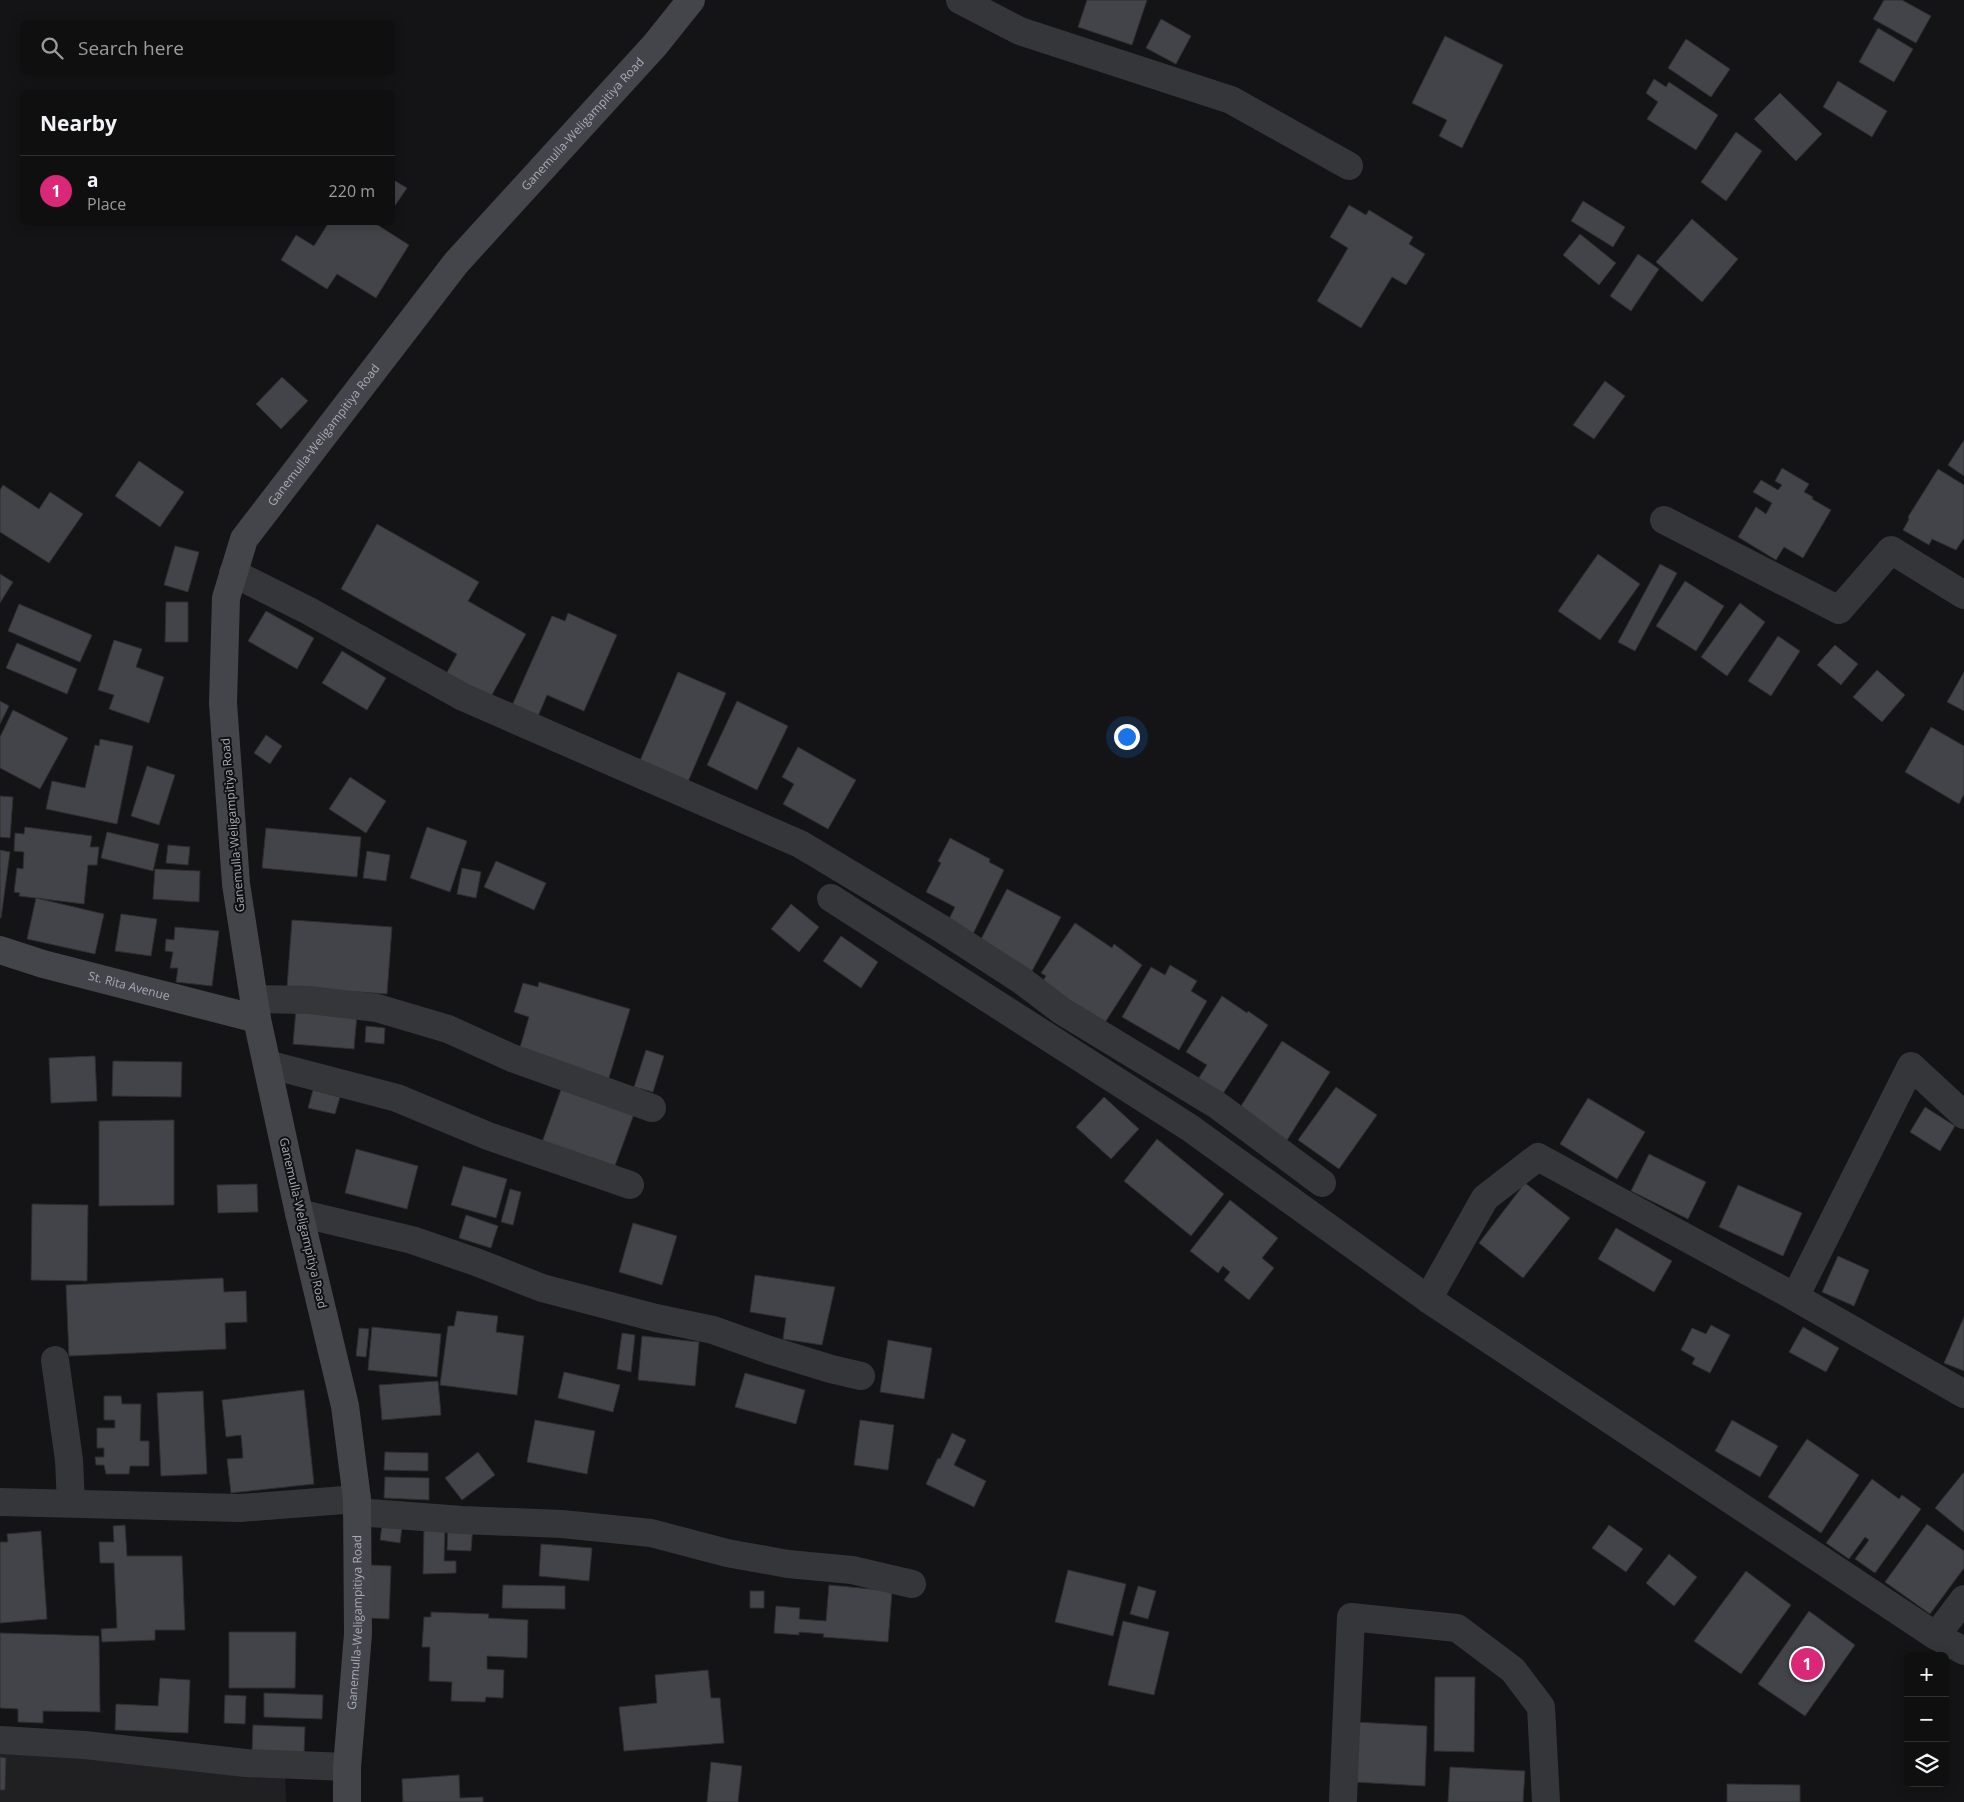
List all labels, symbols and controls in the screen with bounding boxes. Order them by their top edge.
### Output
search box [20,20,395,75]
icon: search [38,34,66,62]
text: Search here [78,35,184,61]
street label: Ganemulla-Weligampitiya Road [517,53,648,194]
text: Nearby [40,109,117,137]
text: a [87,167,98,193]
text: 1 [51,180,61,202]
text: 220 m [329,180,375,202]
text: Place [87,193,126,215]
street label: Ganemulla-Weligampitiya Road [263,360,383,509]
your location [1114,724,1140,750]
street label: Ganemulla-Weligampitiya Road [216,737,249,913]
street label: St. Rita Avenue [87,967,172,1004]
street label: Ganemulla-Weligampitiya Road [276,1136,331,1310]
street label: Ganemulla-Weligampitiya Road [343,1535,366,1710]
pin: 1 [1791,1645,1823,1683]
map controls [1904,1652,1949,1787]
button: + [1904,1652,1949,1697]
button: − [1904,1697,1949,1742]
button: layers [1904,1742,1949,1787]

